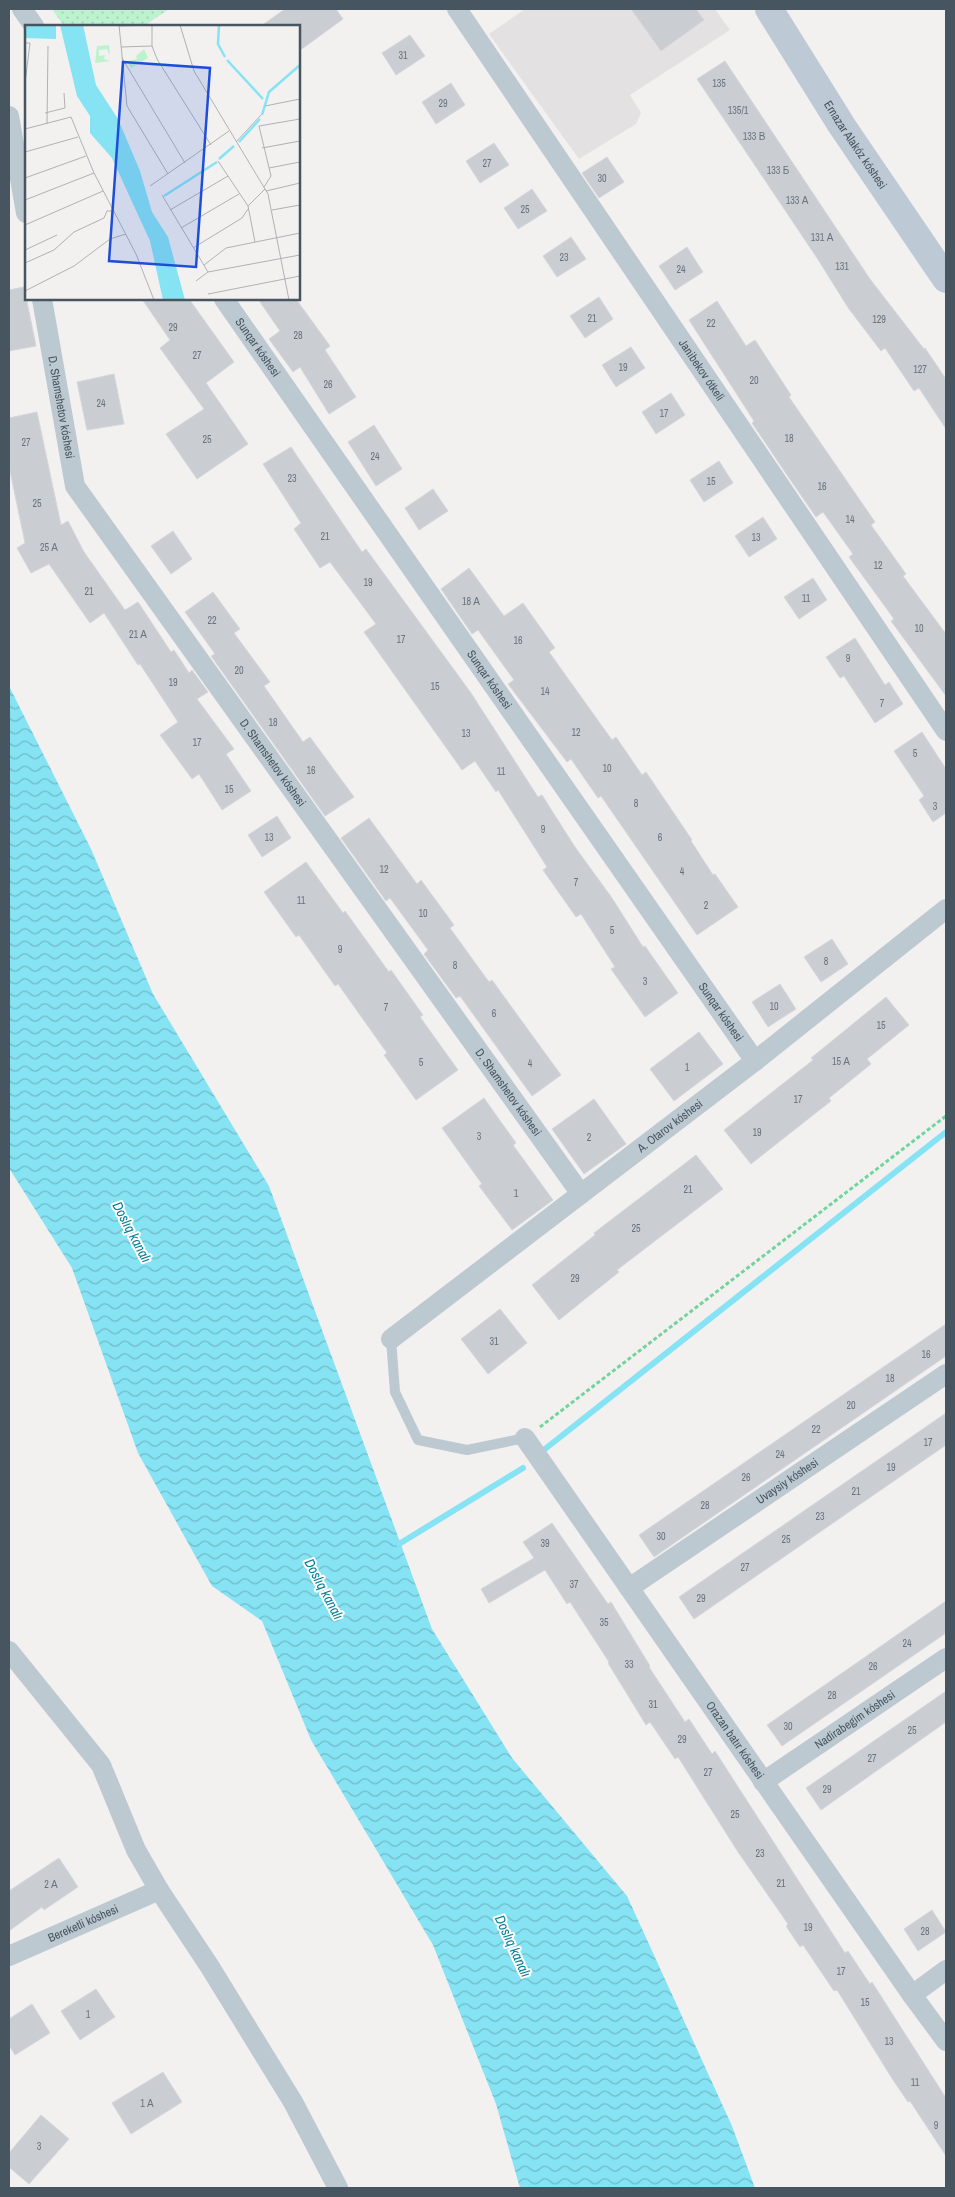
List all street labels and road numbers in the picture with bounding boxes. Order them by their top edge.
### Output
street label: Ernazar Alakóz kóshesi [820,98,891,192]
street label: Sunqar kóshesi [232,315,284,380]
street label: Janibekov ótkeli [675,336,728,404]
street label: D. Shamshetov kóshesi [44,355,78,460]
street label: Sunqar kóshesi [463,647,515,712]
street label: D. Shamshetov kóshesi [236,716,310,810]
street label: Sunqar kóshesi [695,979,747,1045]
street label: D. Shamshetov kóshesi [471,1045,545,1139]
street label: A. Otarov kóshesi [633,1096,706,1157]
street label: Uvaysiy kóshesi [753,1454,822,1508]
street label: Nadirabegim kóshesi [812,1687,898,1753]
street label: Orazan batır kóshesi [702,1698,768,1782]
street label: Bereketli kóshesi [45,1901,121,1946]

